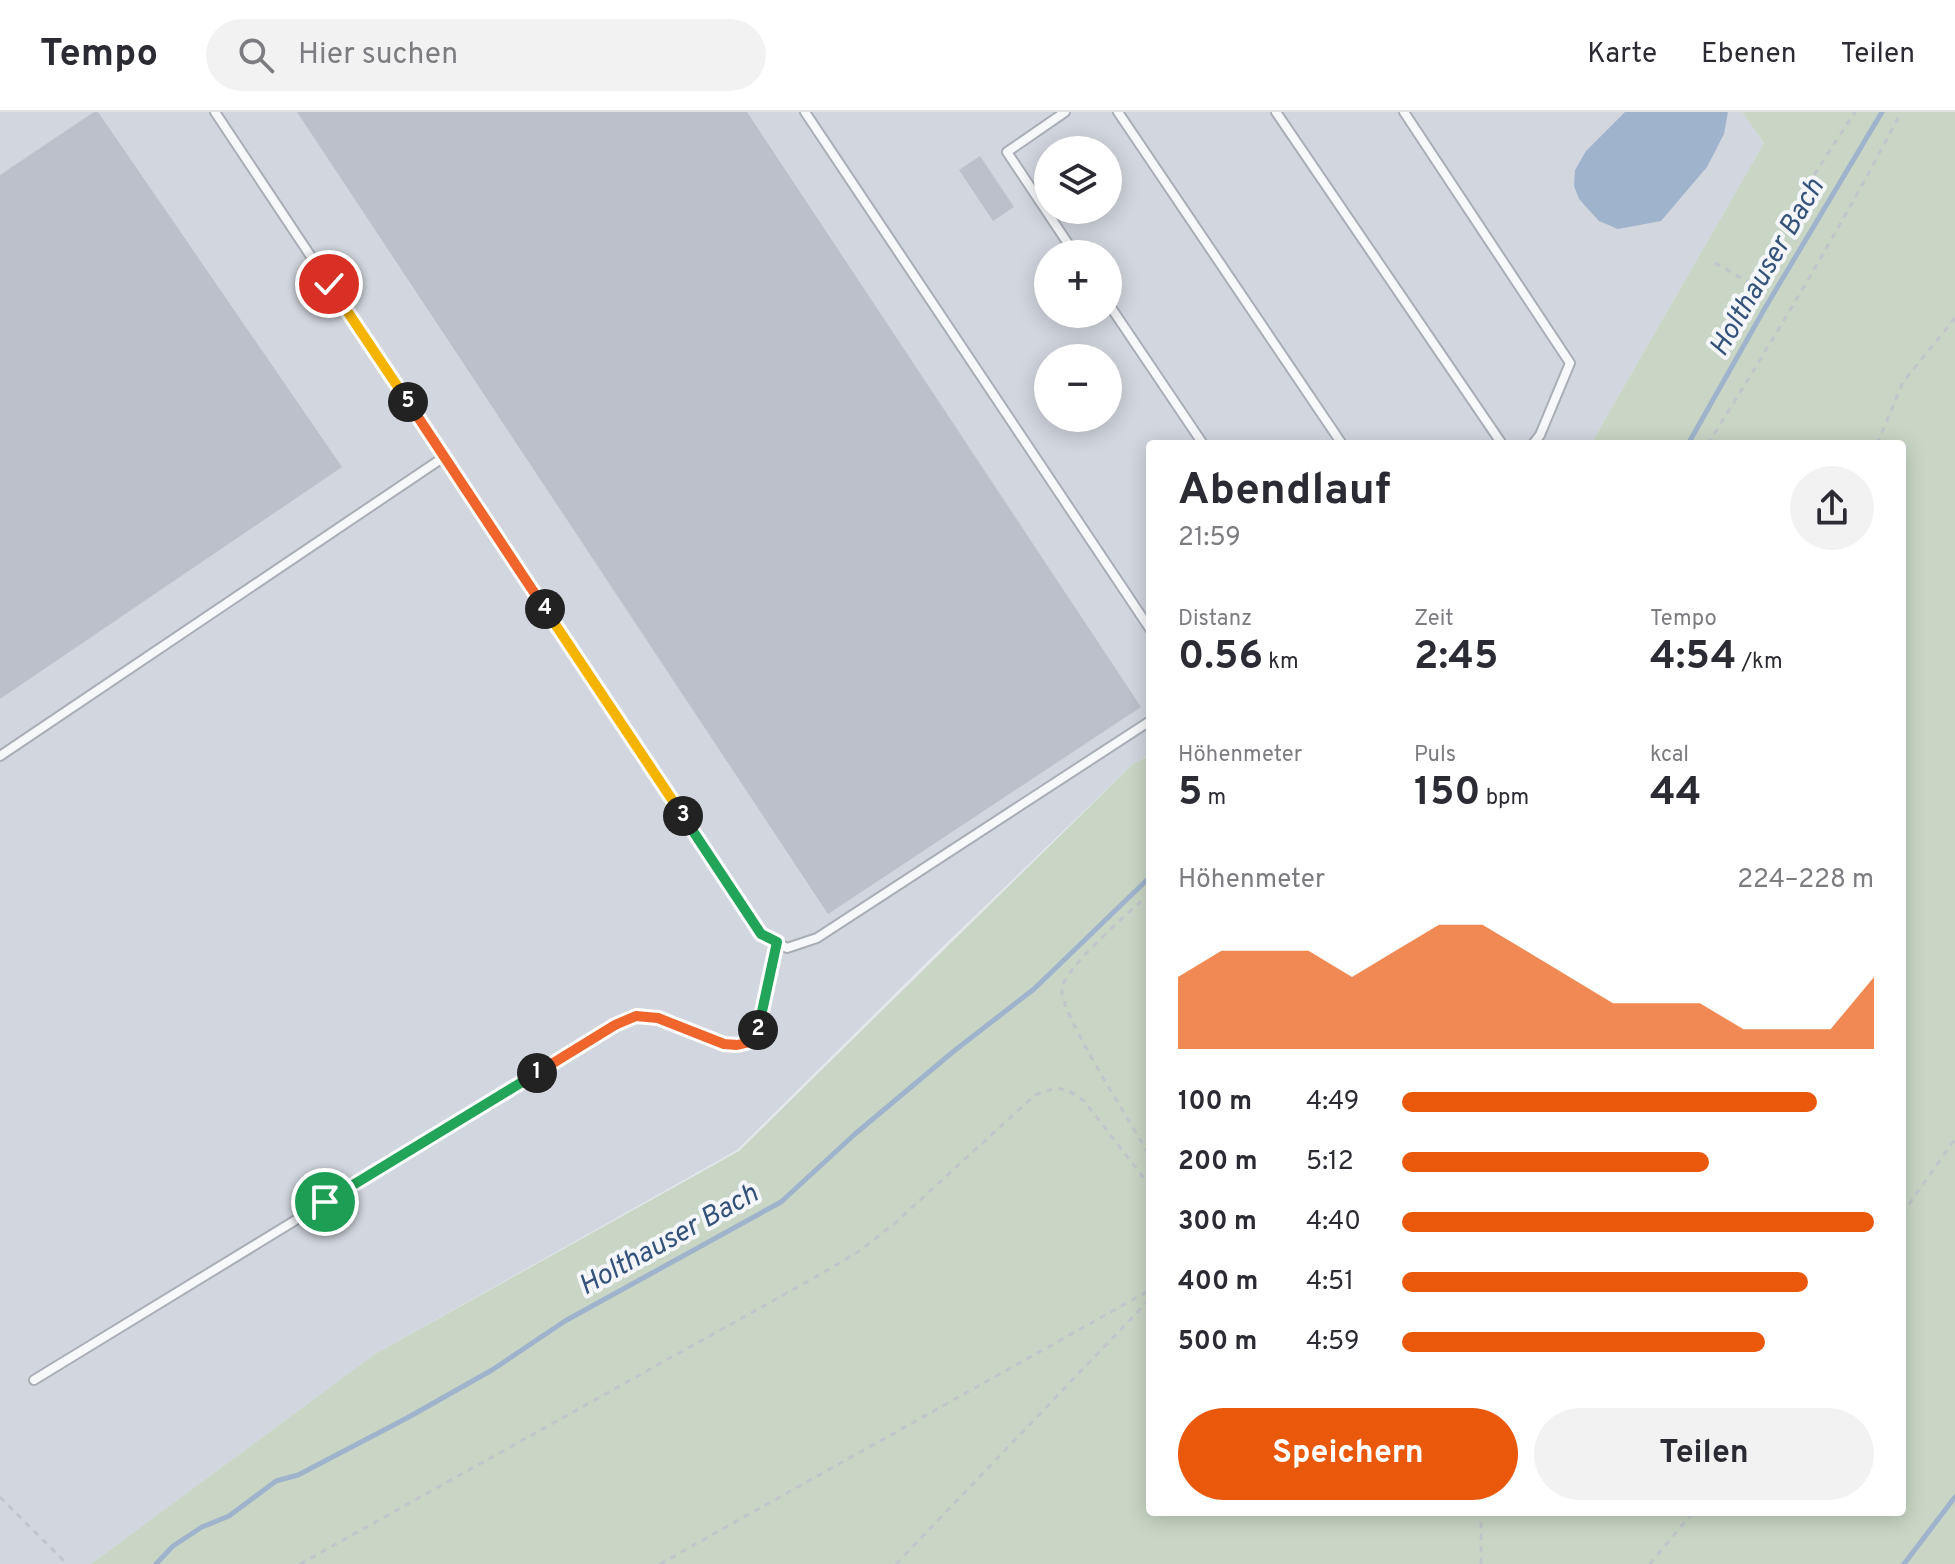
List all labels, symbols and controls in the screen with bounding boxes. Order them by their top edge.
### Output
search box [206,19,766,91]
text: Tempo [40,31,158,80]
icon: search [234,33,278,77]
text: Hier suchen [298,37,458,74]
text: Karte [1587,37,1657,73]
text: Ebenen [1701,37,1797,73]
text: Teilen [1841,37,1915,73]
map controls [1034,136,1122,432]
button: layers [1034,136,1122,224]
water label: Holthauser Bach [1702,172,1834,364]
button: + [1034,240,1122,328]
pin [295,250,363,318]
icon: check [307,262,351,306]
button: − [1034,344,1122,432]
pin: 5 [388,382,428,422]
text: 5 [401,388,415,415]
text: Abendlauf [1178,464,1391,520]
button: share [1790,466,1874,550]
text: 21:59 [1178,522,1241,555]
pin: 4 [525,589,565,629]
text: 4 [538,595,552,622]
text: Distanz [1178,606,1252,633]
text: Zeit [1414,606,1454,633]
text: Tempo [1650,606,1717,633]
text: 0.56 [1178,633,1263,683]
text: 2:45 [1414,633,1498,683]
text: 4:54 [1650,633,1736,683]
text: km [1263,649,1299,676]
text: /km [1736,649,1783,676]
text: Höhenmeter [1178,742,1302,769]
text: Puls [1414,742,1456,769]
text: kcal [1650,742,1689,769]
text: 5 [1178,769,1202,819]
text: 150 [1414,769,1481,819]
text: 44 [1650,769,1701,819]
text: m [1202,785,1226,812]
text: bpm [1481,785,1529,812]
pin: 3 [663,796,703,836]
text: 3 [676,802,690,829]
text: Höhenmeter [1178,864,1325,897]
text: 224–228 m [1737,864,1874,897]
pin: 2 [738,1010,778,1050]
text: 2 [751,1016,765,1043]
pin: 1 [517,1053,557,1093]
text: 1 [533,1059,541,1086]
text: 100 m [1178,1086,1252,1119]
text: 4:49 [1306,1086,1359,1119]
text: 200 m [1178,1146,1257,1179]
text: 5:12 [1306,1146,1354,1179]
pin [291,1168,359,1236]
water label: Holthauser Bach [573,1177,765,1305]
icon: arrive [303,1180,347,1224]
text: 300 m [1178,1206,1257,1239]
text: 4:40 [1306,1206,1361,1239]
text: 400 m [1178,1266,1258,1299]
text: 4:51 [1306,1266,1354,1299]
text: 500 m [1178,1326,1257,1359]
text: 4:59 [1306,1326,1359,1359]
button: Speichern [1178,1408,1518,1500]
button: Teilen [1534,1408,1874,1500]

